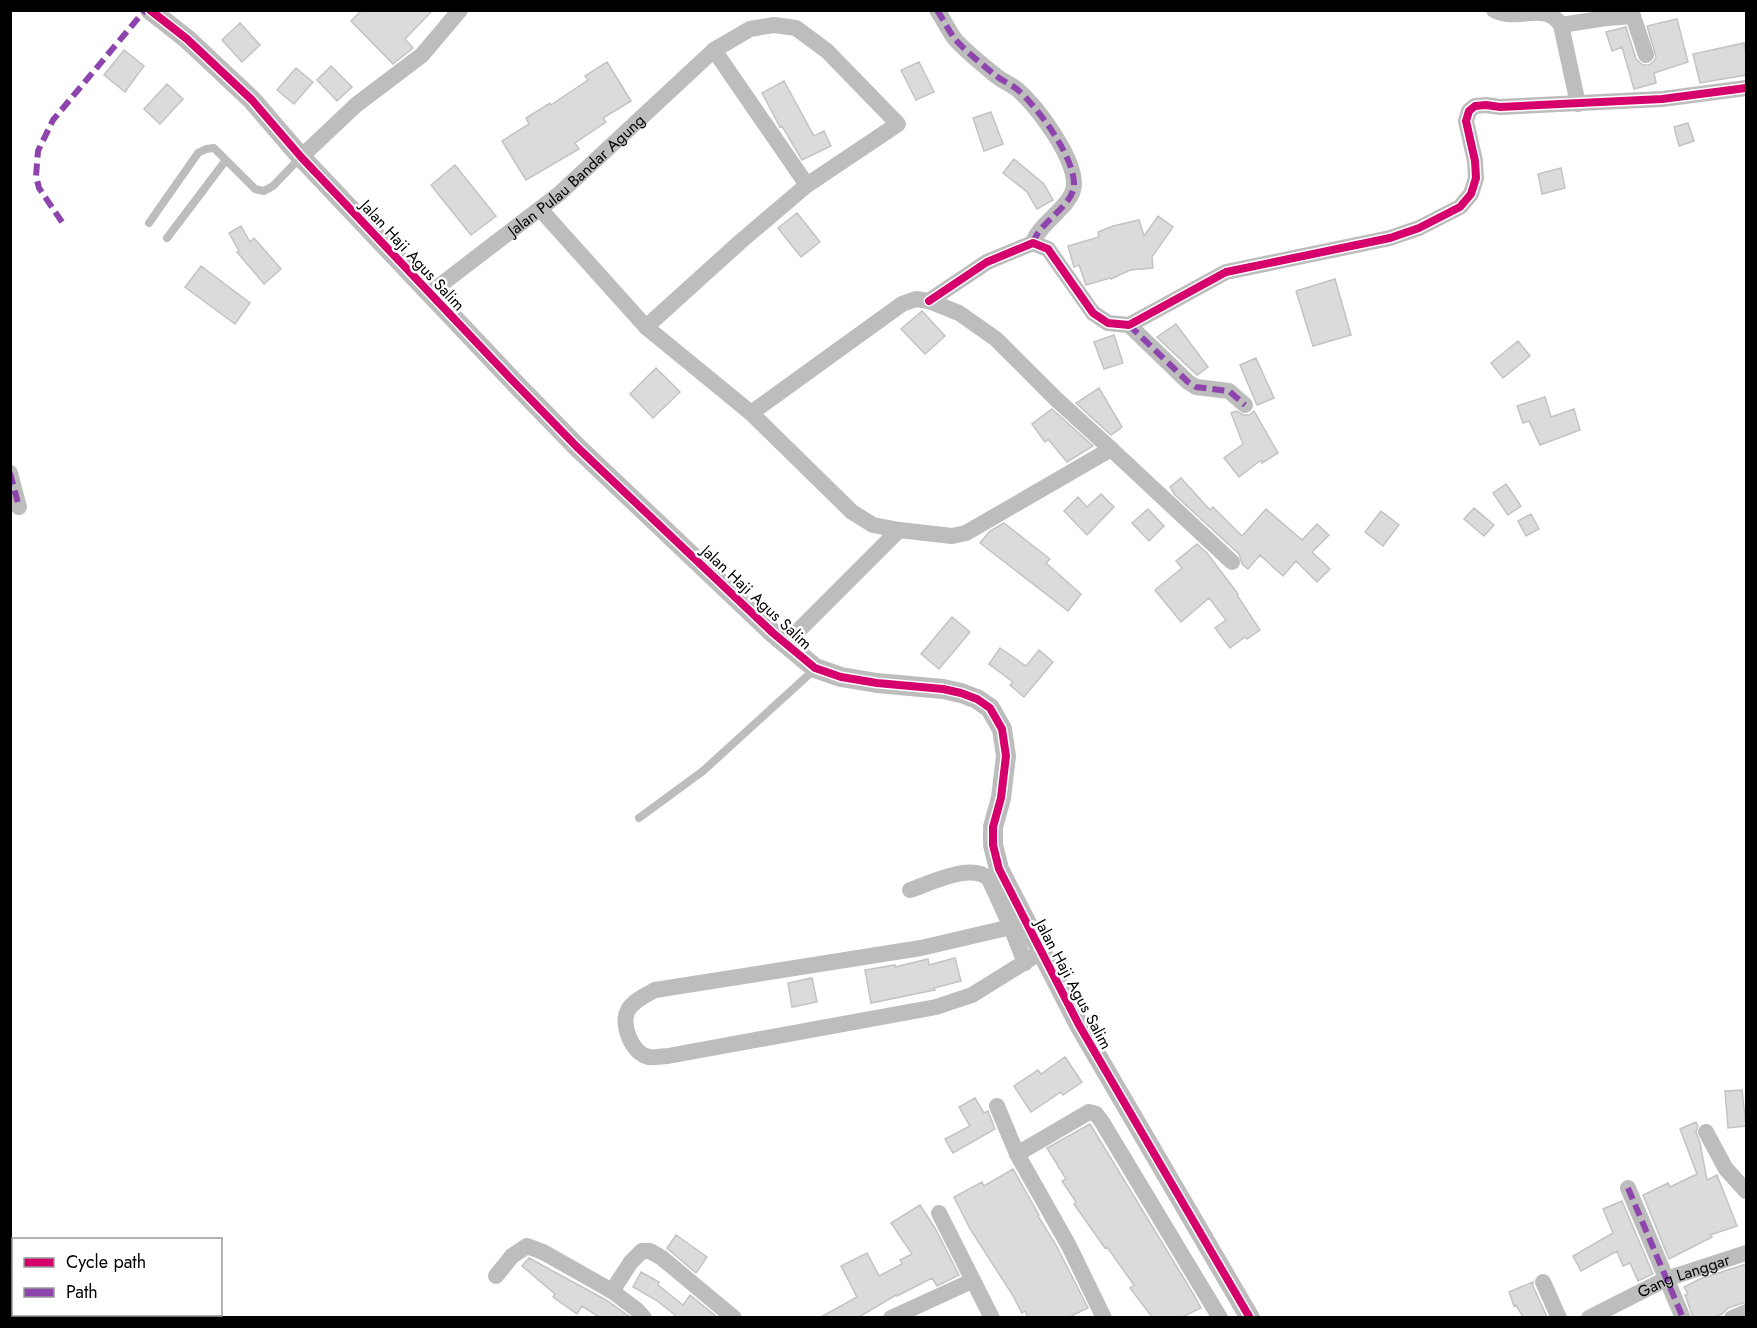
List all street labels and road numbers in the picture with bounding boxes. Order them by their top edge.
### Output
street label: Jalan Pulau Bandar Agung [501,109,650,243]
street label: Jalan Haji Agus Salim [354,193,470,316]
street label: Jalan Haji Agus Salim [695,538,817,655]
street label: Jalan Haji Agus Salim [1029,913,1118,1053]
street label: Gang Langgar [1633,1248,1733,1304]

